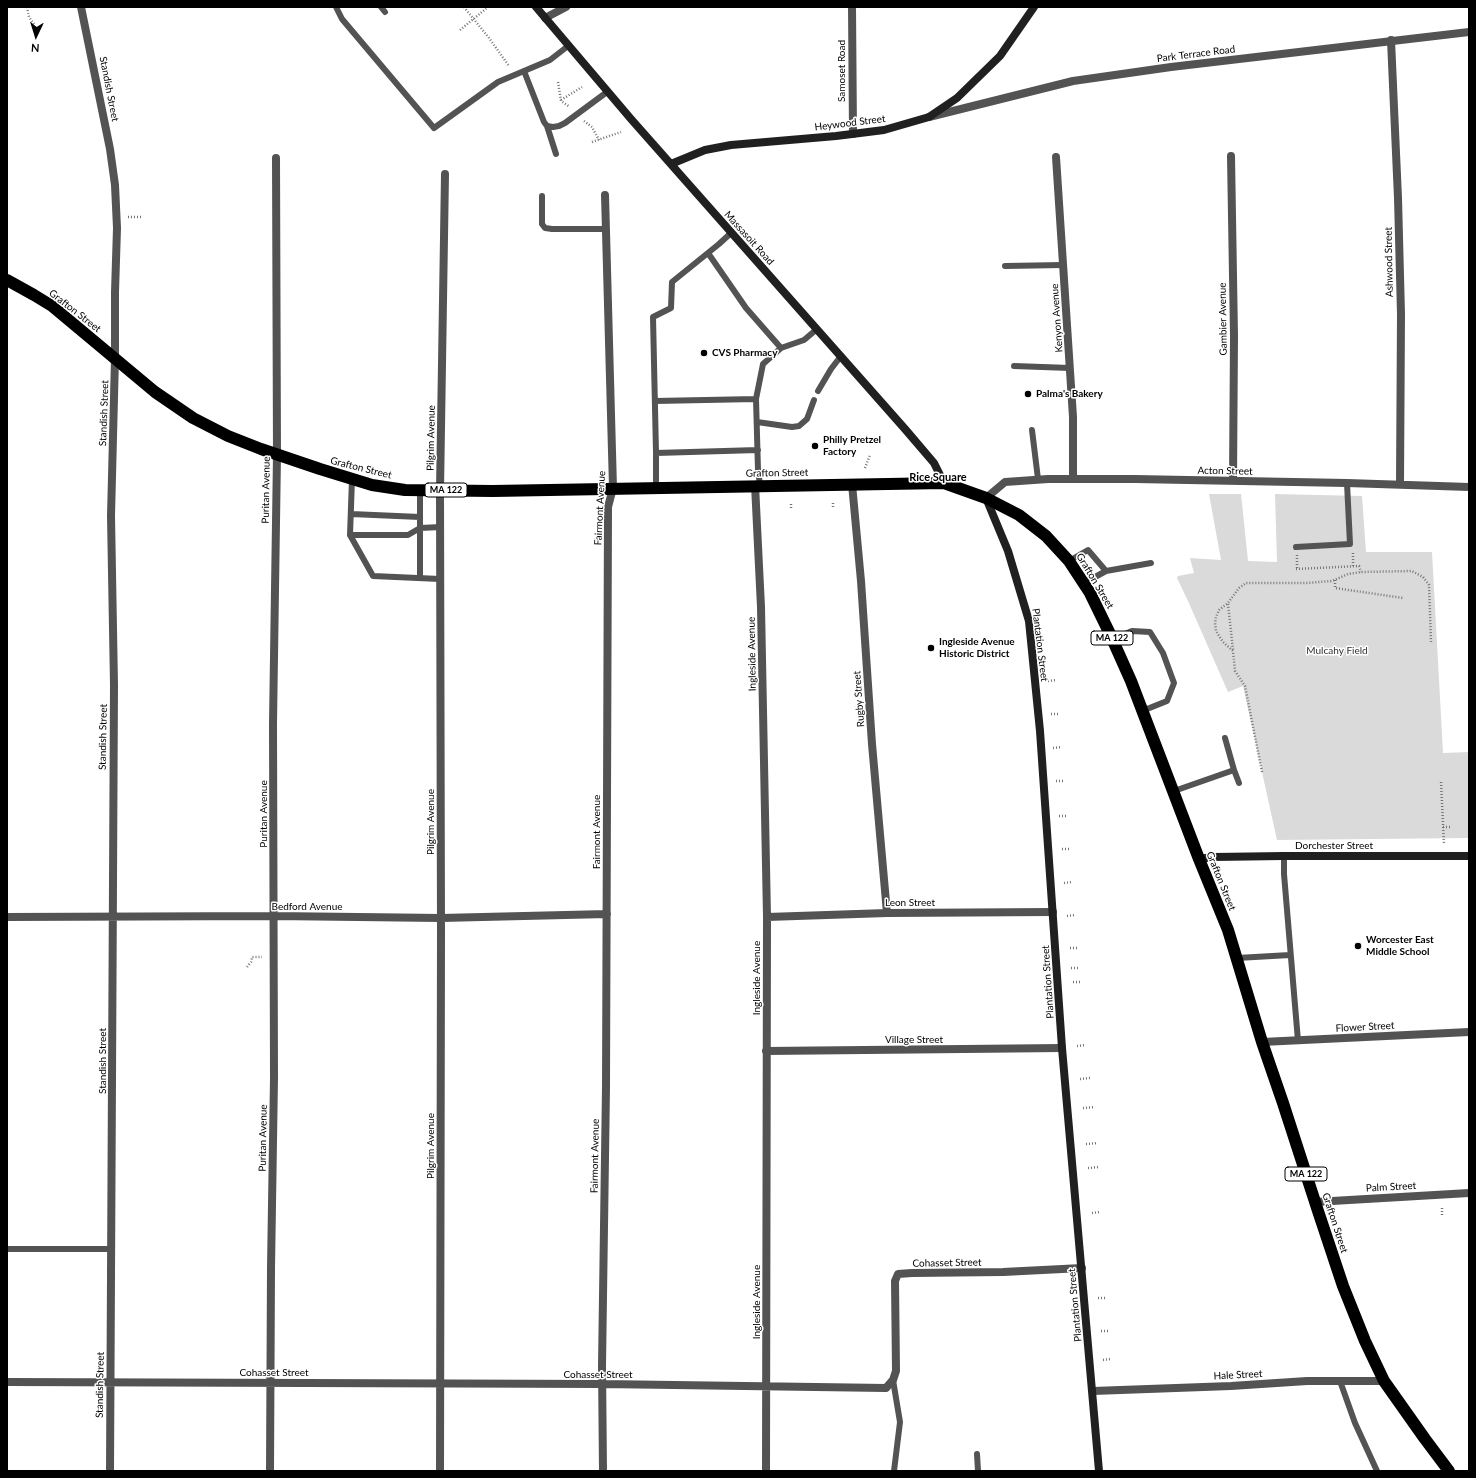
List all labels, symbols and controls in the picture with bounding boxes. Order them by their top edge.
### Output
north arrow [16,16,56,56]
street label: Samoset Road [836,40,848,102]
text: N [30,42,40,55]
street label: Park Terrace Road [1156,43,1236,65]
street label: Standish Street [97,55,121,123]
street label: Heywood Street [814,113,886,133]
street label: Massasoit Road [722,209,776,267]
street label: Ashwood Street [1382,227,1396,297]
street label: Gambier Avenue [1216,282,1230,356]
street label: Kenyon Avenue [1049,283,1065,353]
street label: Grafton Street [47,287,103,335]
place label: CVS Pharmacy [712,347,777,359]
marker: CVS Pharmacy [699,348,709,358]
street label: Standish Street [97,380,111,446]
place label: Palma's Bakery [1036,388,1103,400]
marker: Palma's Bakery [1023,389,1033,399]
street label: Pilgrim Avenue [424,405,438,471]
place label: Philly Pretzel Factory [823,434,881,458]
marker: Philly Pretzel Factory [810,441,820,451]
street label: Grafton Street [329,455,393,481]
street label: Puritan Avenue [259,456,273,524]
street label: Acton Street [1197,465,1253,477]
street label: Grafton Street [746,466,808,480]
street label: Fairmont Avenue [592,470,608,546]
district label: Rice Square [909,470,967,484]
road number: MA 122 [425,483,467,497]
street label: Grafton Street [1074,551,1116,611]
street label: Plantation Street [1030,608,1050,682]
street label: Ingleside Avenue [745,617,759,691]
road number: MA 122 [1091,631,1133,645]
place label: Ingleside Avenue Historic District [939,636,1015,660]
marker: Ingleside Avenue Historic District [926,643,936,653]
park label: Mulcahy Field [1306,645,1368,657]
street label: Rugby Street [851,670,867,728]
street label: Standish Street [96,704,110,770]
street label: Puritan Avenue [258,780,270,848]
street label: Pilgrim Avenue [425,789,437,855]
street label: Fairmont Avenue [591,795,603,869]
street label: Dorchester Street [1295,840,1373,852]
street label: Grafton Street [1204,850,1238,912]
street label: Leon Street [885,897,935,909]
street label: Bedford Avenue [272,901,342,913]
place label: Worcester East Middle School [1366,934,1434,958]
street label: Ingleside Avenue [751,941,763,1015]
marker: Worcester East Middle School [1353,941,1363,951]
street label: Plantation Street [1039,945,1057,1019]
street label: Flower Street [1335,1019,1395,1035]
street label: Standish Street [97,1028,109,1094]
street label: Village Street [885,1034,943,1046]
street label: Puritan Avenue [256,1104,270,1172]
street label: Pilgrim Avenue [425,1113,437,1179]
street label: Fairmont Avenue [588,1119,602,1193]
road number: MA 122 [1285,1167,1327,1181]
street label: Palm Street [1366,1180,1416,1194]
street label: Grafton Street [1320,1191,1350,1255]
street label: Cohasset Street [912,1256,982,1270]
street label: Ingleside Avenue [751,1265,763,1339]
street label: Plantation Street [1066,1268,1084,1342]
street label: Standish Street [93,1352,107,1418]
street label: Cohasset Street [239,1367,309,1379]
street label: Hale Street [1213,1368,1263,1382]
street label: Cohasset Street [563,1369,633,1381]

